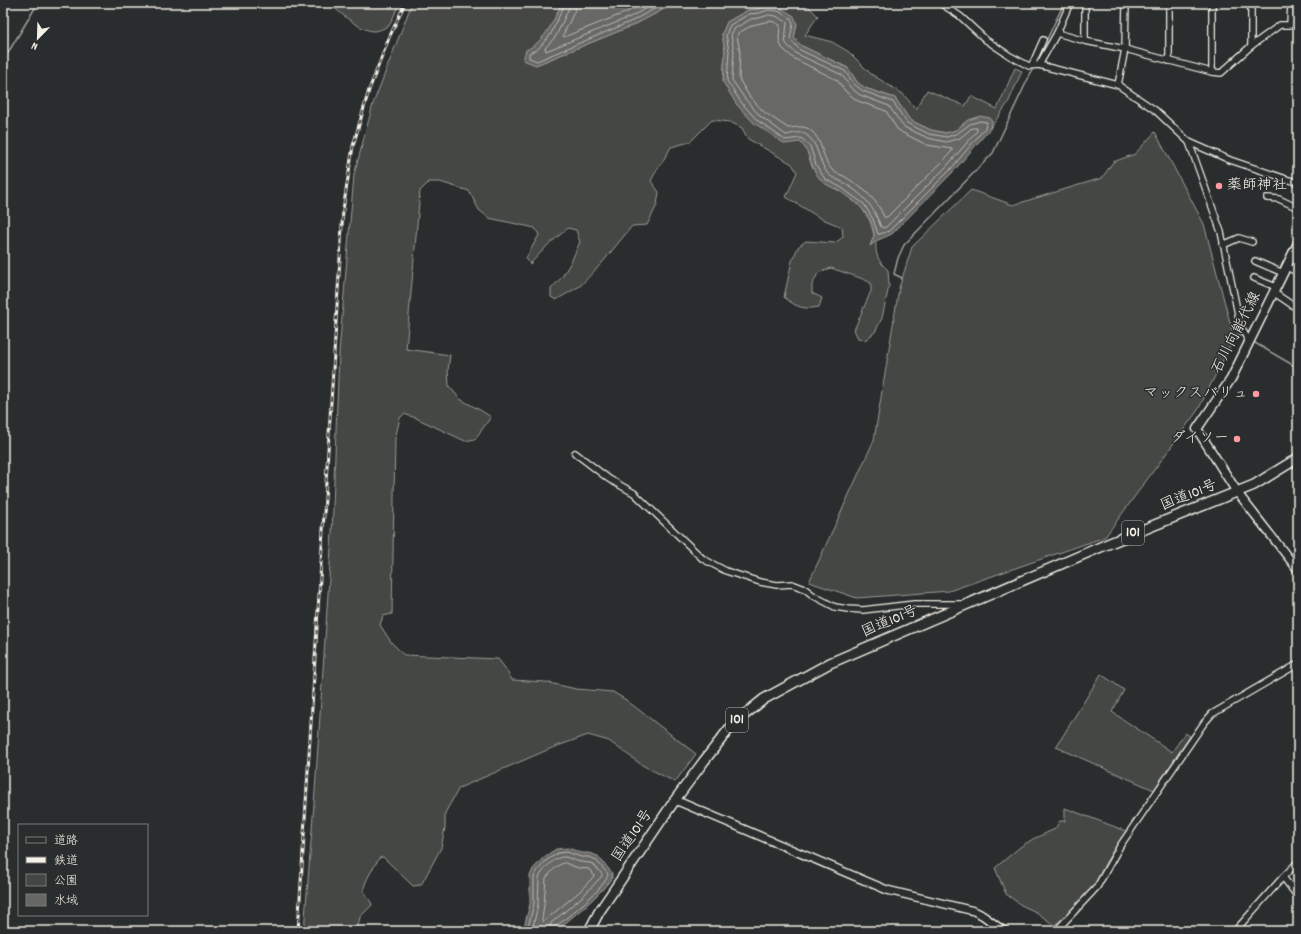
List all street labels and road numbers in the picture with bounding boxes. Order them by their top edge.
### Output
street label: 石川向能代線 [1207,288,1267,378]
street label: 国道101号 [1157,475,1221,517]
road number: 101 [1122,521,1144,545]
street label: 国道101号 [858,600,922,644]
road number: 101 [726,708,748,732]
street label: 国道101号 [607,805,659,867]

